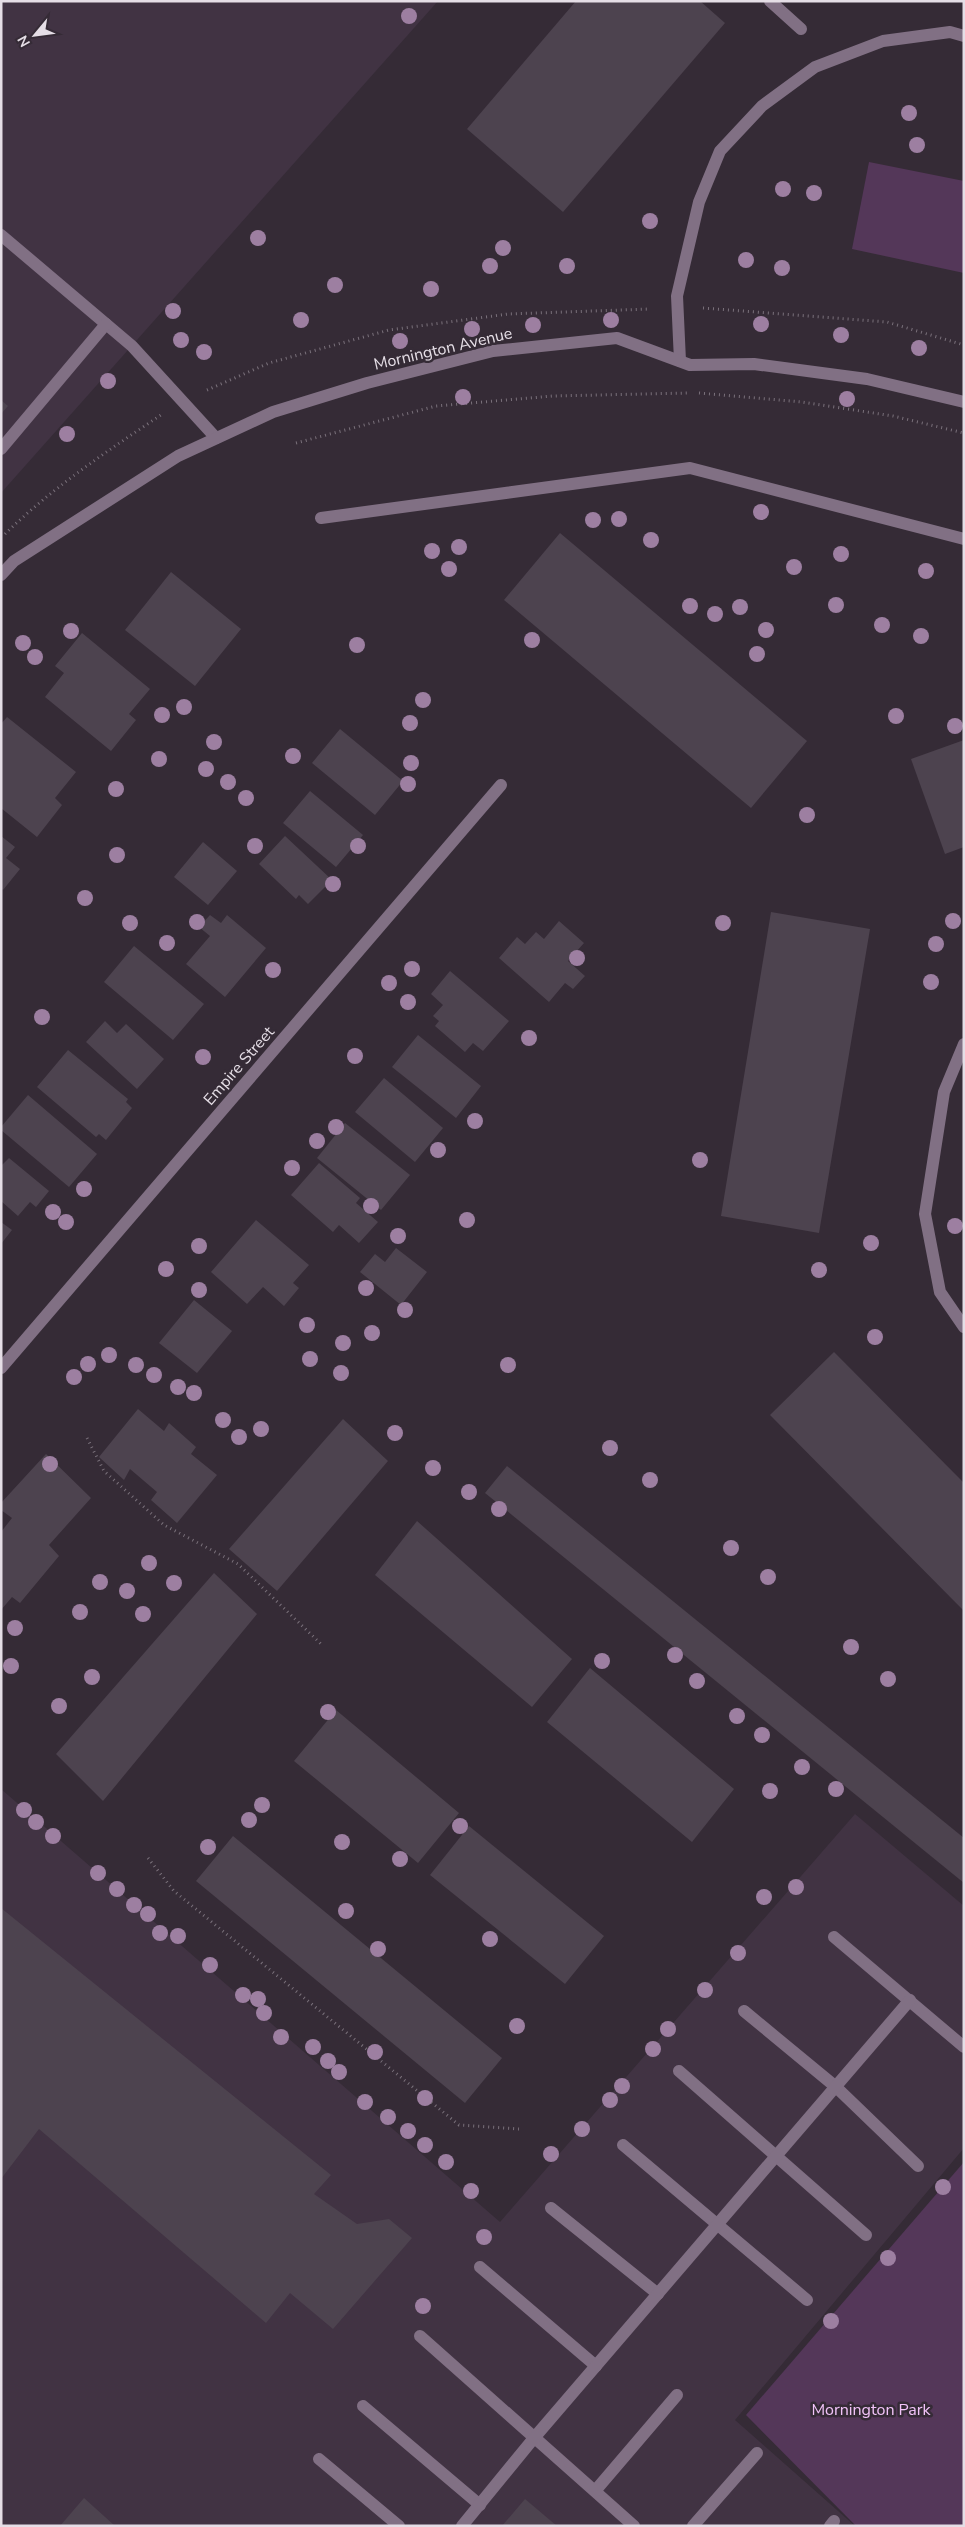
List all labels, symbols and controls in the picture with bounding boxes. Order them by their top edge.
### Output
north arrow [10,10,60,60]
text: N [13,32,35,50]
street label: Mornington Avenue [372,322,514,376]
street label: Empire Street [199,1022,280,1110]
park label: Mornington Park [811,2399,932,2421]

